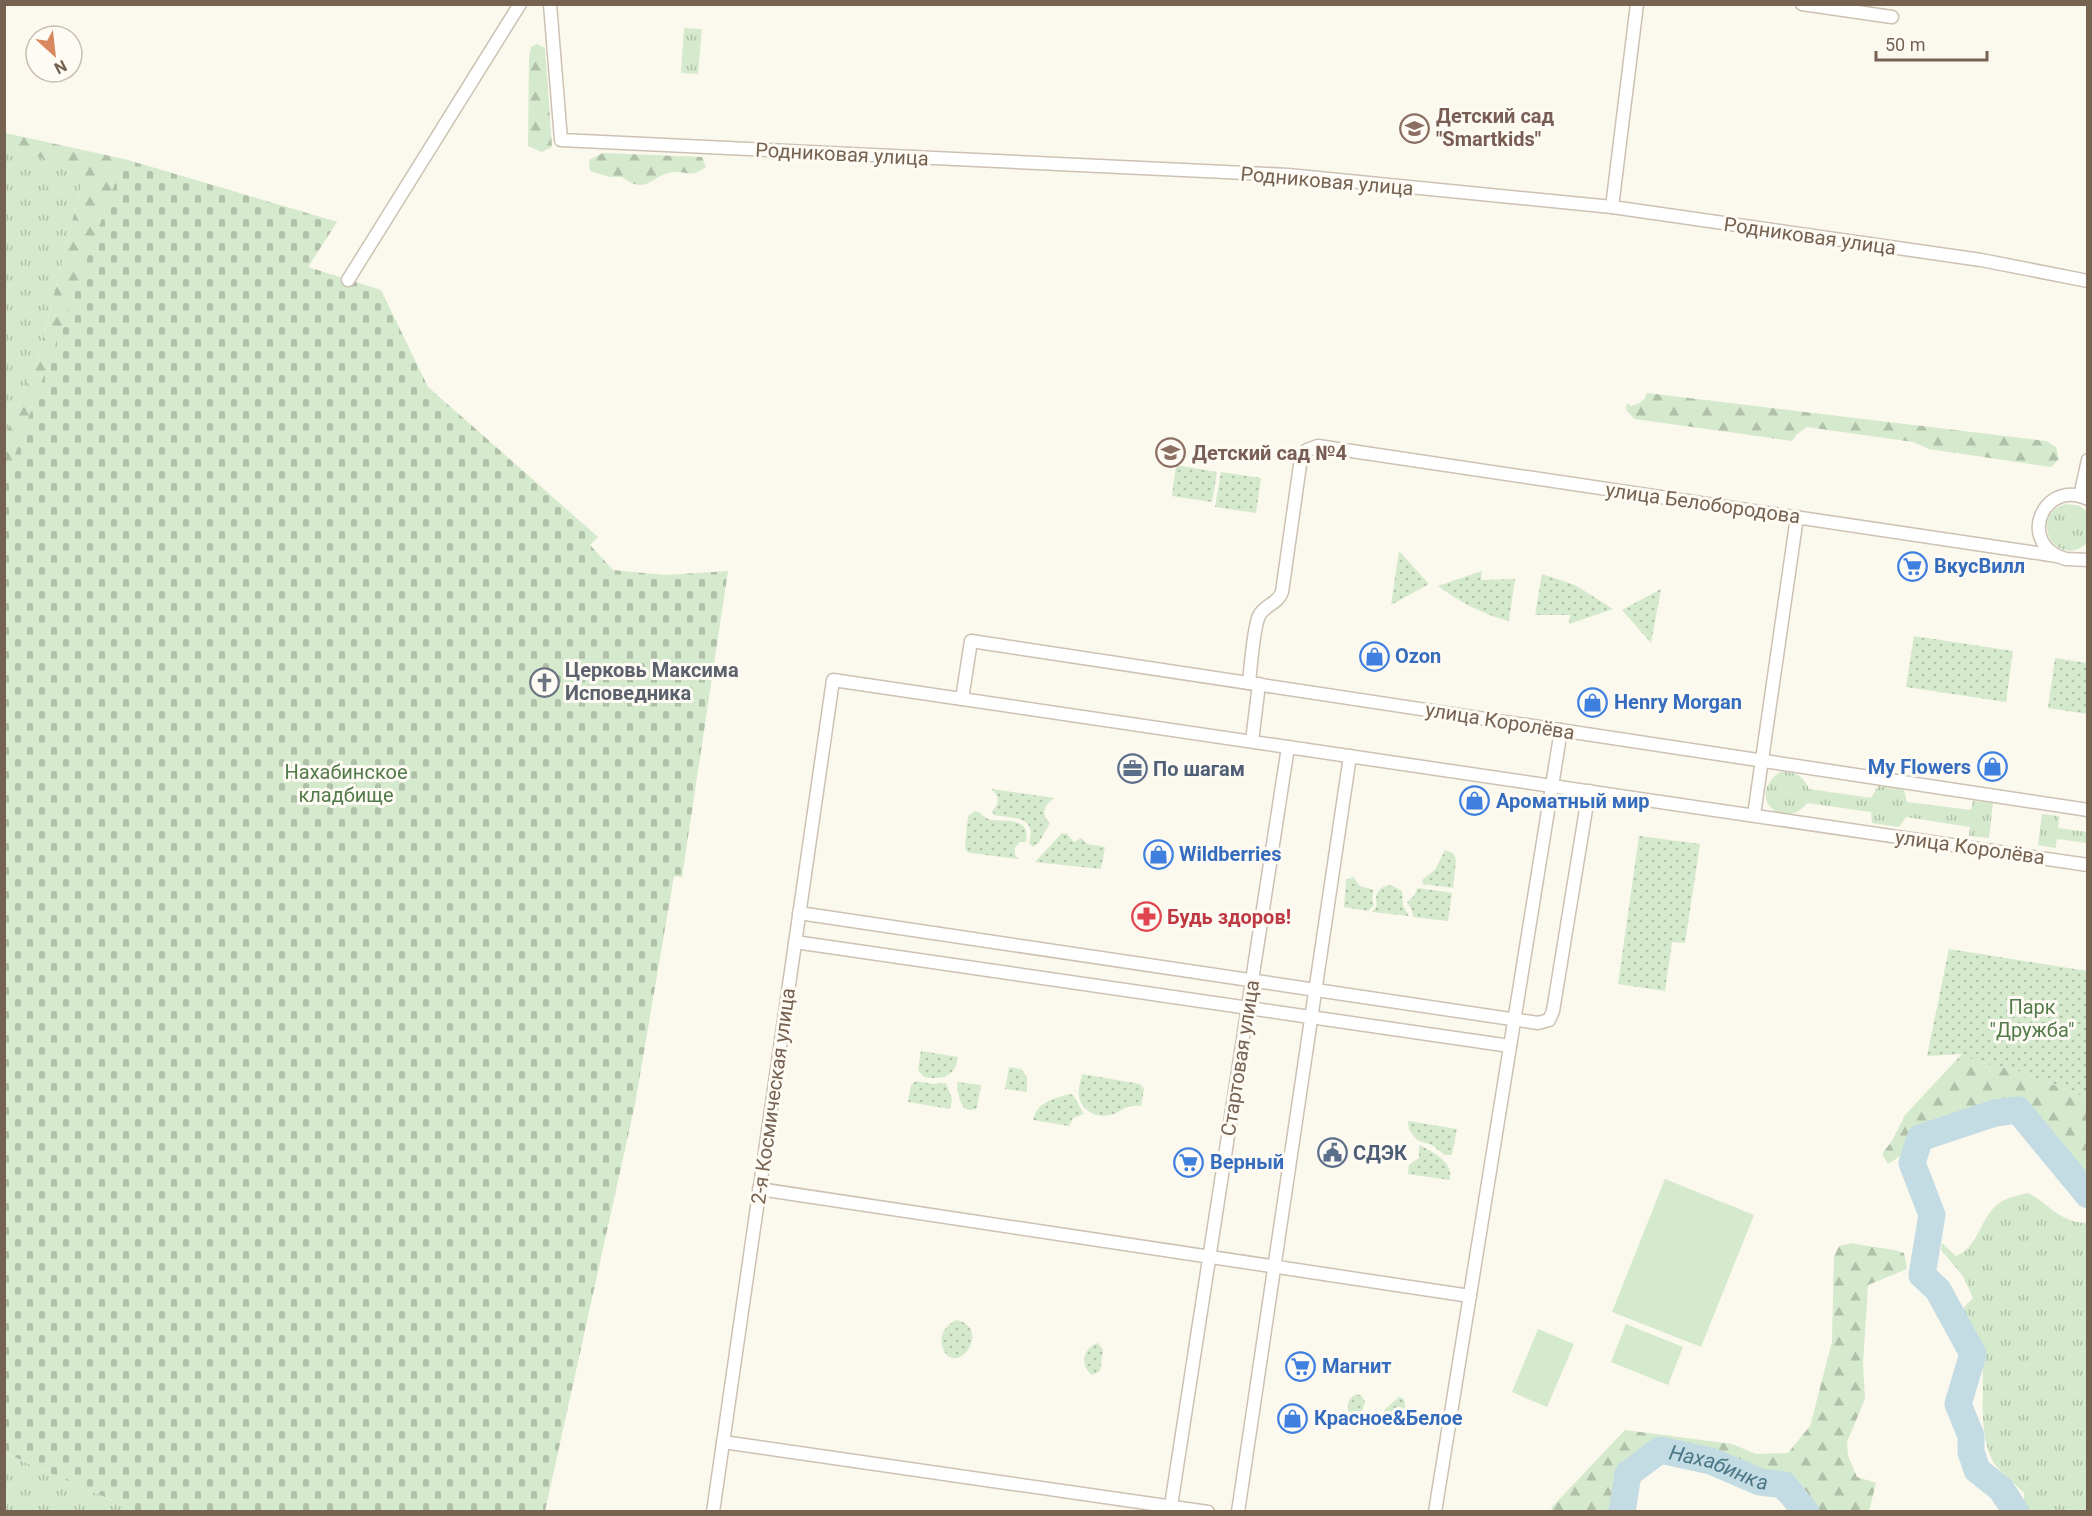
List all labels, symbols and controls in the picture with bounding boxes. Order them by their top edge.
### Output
north arrow [24,24,84,84]
scale bar [1876,24,1987,62]
text: 50 m [1885,34,1925,55]
text: N [51,56,70,78]
place label: Детский сад "Smartkids" [1436,104,1555,151]
school or university icon: Детский сад "Smartkids" [1399,112,1431,144]
street label: Родниковая улица [755,137,929,171]
street label: Родниковая улица [1240,161,1414,201]
street label: Родниковая улица [1722,212,1898,260]
school or university icon: Детский сад №4 [1155,437,1187,469]
place label: Детский сад №4 [1192,441,1347,465]
street label: улица Белобородова [1604,477,1802,529]
supermarket icon: ВкусВилл [1897,550,1929,582]
place label: ВкусВилл [1934,554,2025,578]
shop icon: Ozon [1358,640,1390,672]
place label: Ozon [1395,644,1441,668]
place label: Церковь Максима Исповедника [565,658,739,705]
church icon: Церковь Максима Исповедника [528,666,560,698]
shop icon: Henry Morgan [1577,686,1609,718]
place label: Henry Morgan [1614,690,1742,714]
street label: улица Королёва [1424,697,1576,745]
shop icon: My Flowers [1976,751,2008,783]
office icon: По шагам [1116,753,1148,785]
place label: My Flowers [1868,755,1971,779]
place label: По шагам [1153,757,1245,781]
park label: Нахабинское кладбище [284,760,408,807]
shop icon: Ароматный мир [1459,785,1491,817]
place label: Ароматный мир [1496,789,1650,813]
street label: улица Королёва [1894,825,2046,869]
shop icon: Wildberries [1142,838,1174,870]
place label: Wildberries [1179,842,1281,866]
pharmacy icon: Будь здоров! [1130,901,1162,933]
place label: Будь здоров! [1167,905,1291,929]
street label: Стартовая улица [1216,978,1264,1138]
street label: 2-я Космическая улица [746,986,800,1206]
park label: Парк "Дружба" [1989,995,2075,1042]
public building icon: СДЭК [1316,1137,1348,1169]
place label: СДЭК [1353,1141,1408,1165]
supermarket icon: Верный [1173,1146,1205,1178]
place label: Верный [1210,1150,1284,1174]
supermarket icon: Магнит [1285,1350,1317,1382]
place label: Магнит [1322,1354,1391,1378]
shop icon: Красное&Белое [1277,1402,1309,1434]
place label: Красное&Белое [1314,1406,1463,1430]
water label: Нахабинка [1667,1440,1769,1495]

